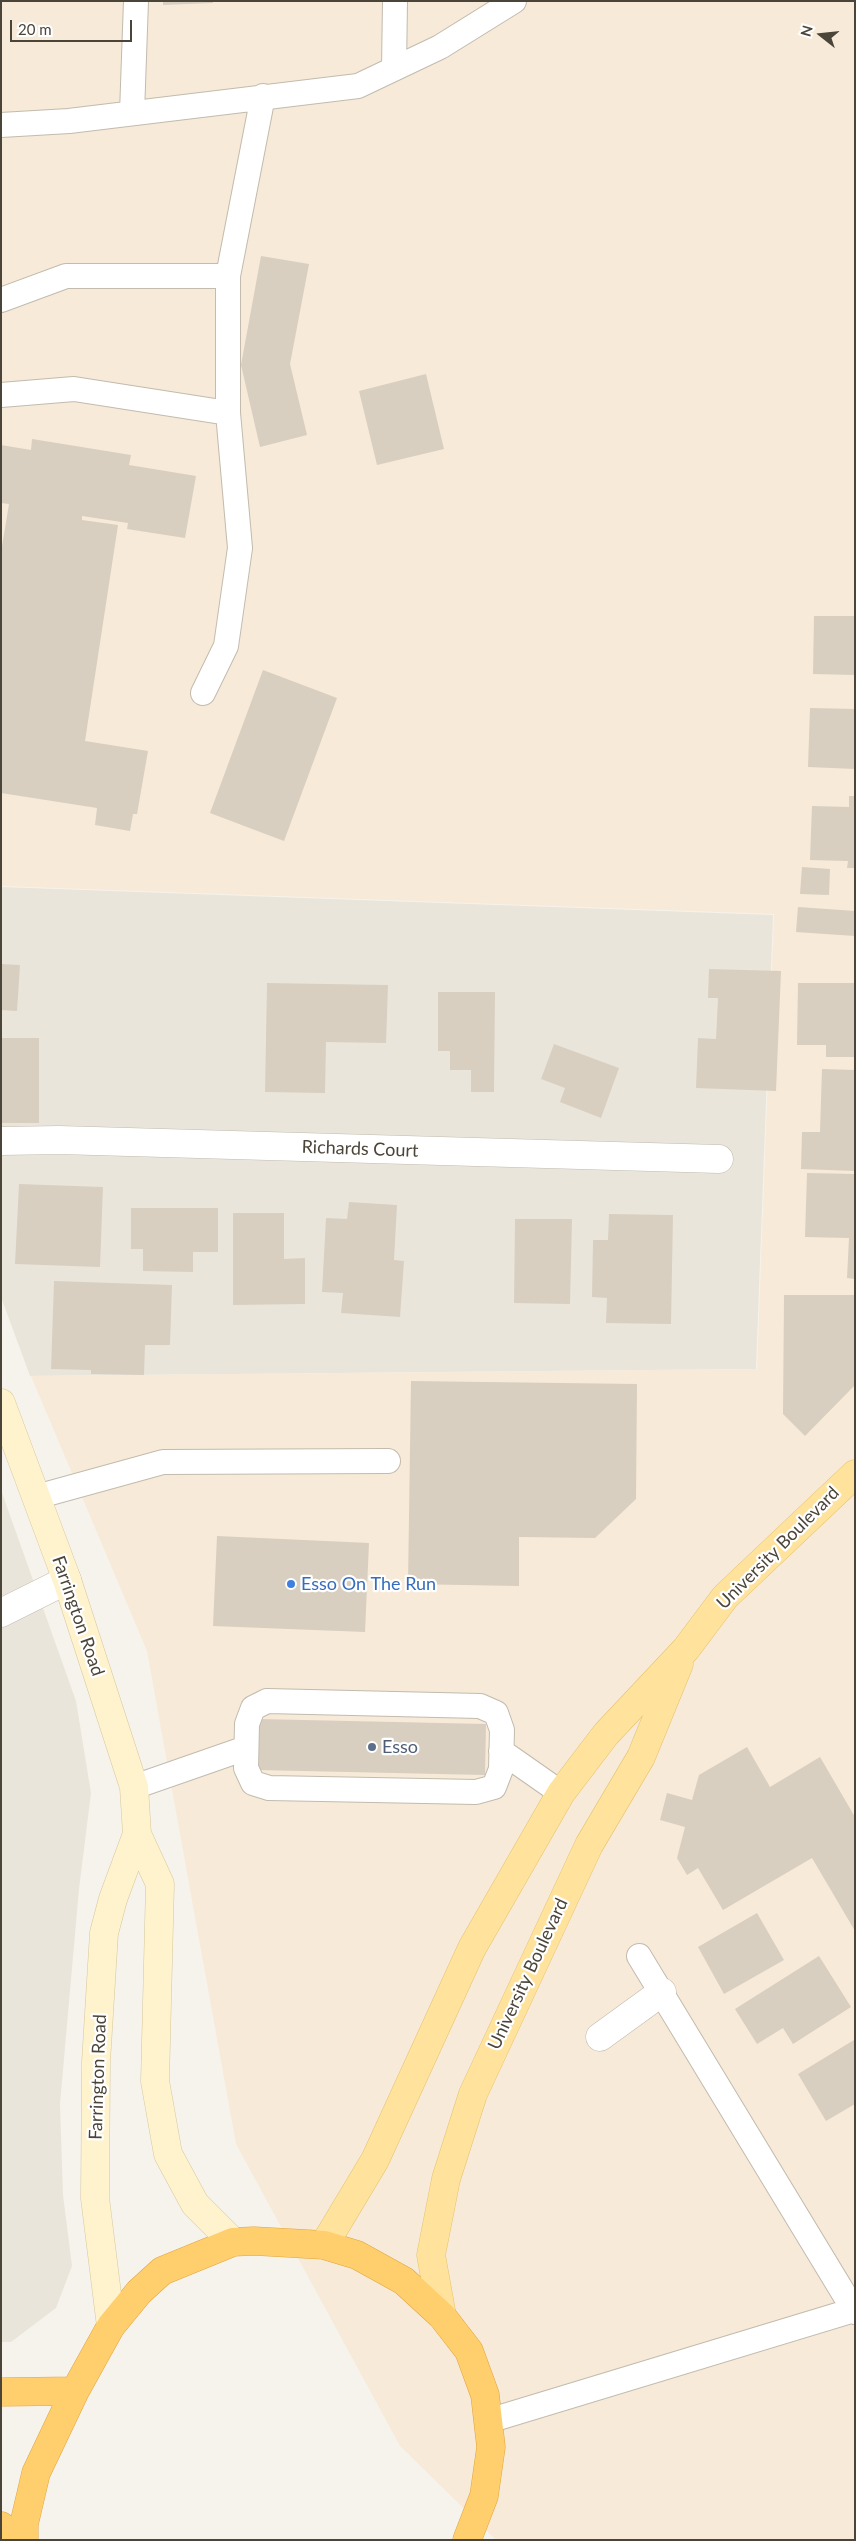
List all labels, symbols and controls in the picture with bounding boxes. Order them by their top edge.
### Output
scale bar [12,10,135,42]
north arrow [796,10,846,60]
text: 20 m [18,20,52,38]
text: N [796,23,816,38]
street label: Richards Court [301,1136,419,1162]
street label: University Boulevard [712,1482,844,1614]
street label: Farrington Road [47,1553,109,1679]
place label: Esso On The Run [301,1573,436,1595]
marker: Esso On The Run [285,1578,297,1590]
place label: Esso [382,1736,418,1758]
marker: Esso [366,1741,378,1753]
street label: University Boulevard [483,1895,573,2053]
street label: Farrington Road [85,2014,111,2140]

